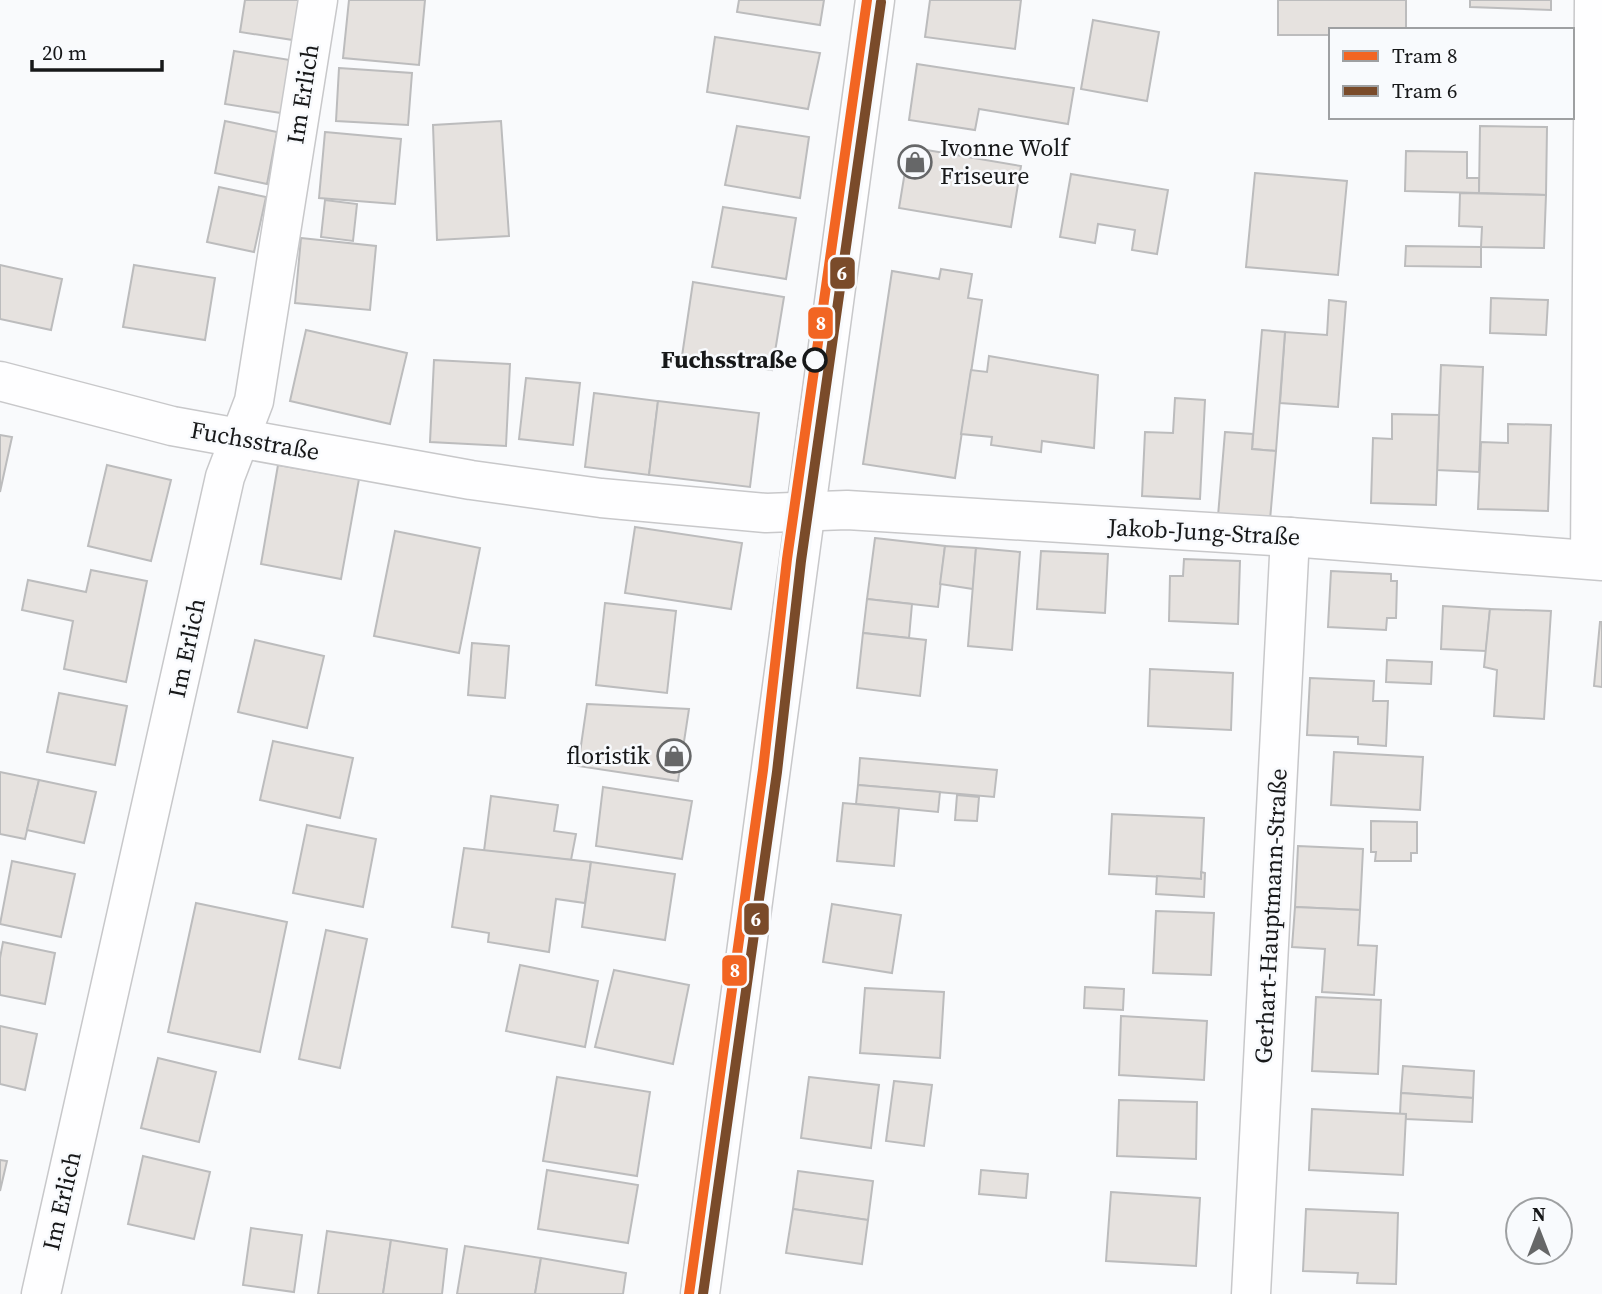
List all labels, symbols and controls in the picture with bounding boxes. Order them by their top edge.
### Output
scale bar [32,28,161,72]
legend [1329,28,1574,119]
text: 20 m [42,38,87,67]
text: Tram 8 [1392,41,1458,70]
street label: Im Erlich [278,42,327,146]
text: Tram 6 [1392,76,1458,105]
place label: Ivonne Wolf Friseure [940,131,1071,192]
shop icon: Ivonne Wolf Friseure [896,143,934,181]
line badge: 6 [829,256,856,290]
text: 6 [837,260,847,286]
line badge: 8 [807,306,834,340]
text: 8 [816,310,826,336]
place label: Fuchsstraße [661,343,797,376]
marker: Fuchsstraße [803,348,827,372]
street label: Fuchsstraße [188,413,322,468]
street label: Jakob-Jung-Straße [1106,510,1301,553]
street label: Im Erlich [160,595,213,701]
shop icon: floristik [655,737,693,775]
place label: floristik [566,739,651,772]
street label: Gerhart-Hauptmann-Straße [1246,768,1295,1064]
line badge: 6 [743,902,770,936]
text: 6 [751,906,761,932]
line badge: 8 [721,954,748,987]
text: 8 [730,957,740,983]
street label: Im Erlich [34,1148,89,1254]
north arrow [1504,1196,1574,1266]
text: N [1532,1201,1546,1227]

